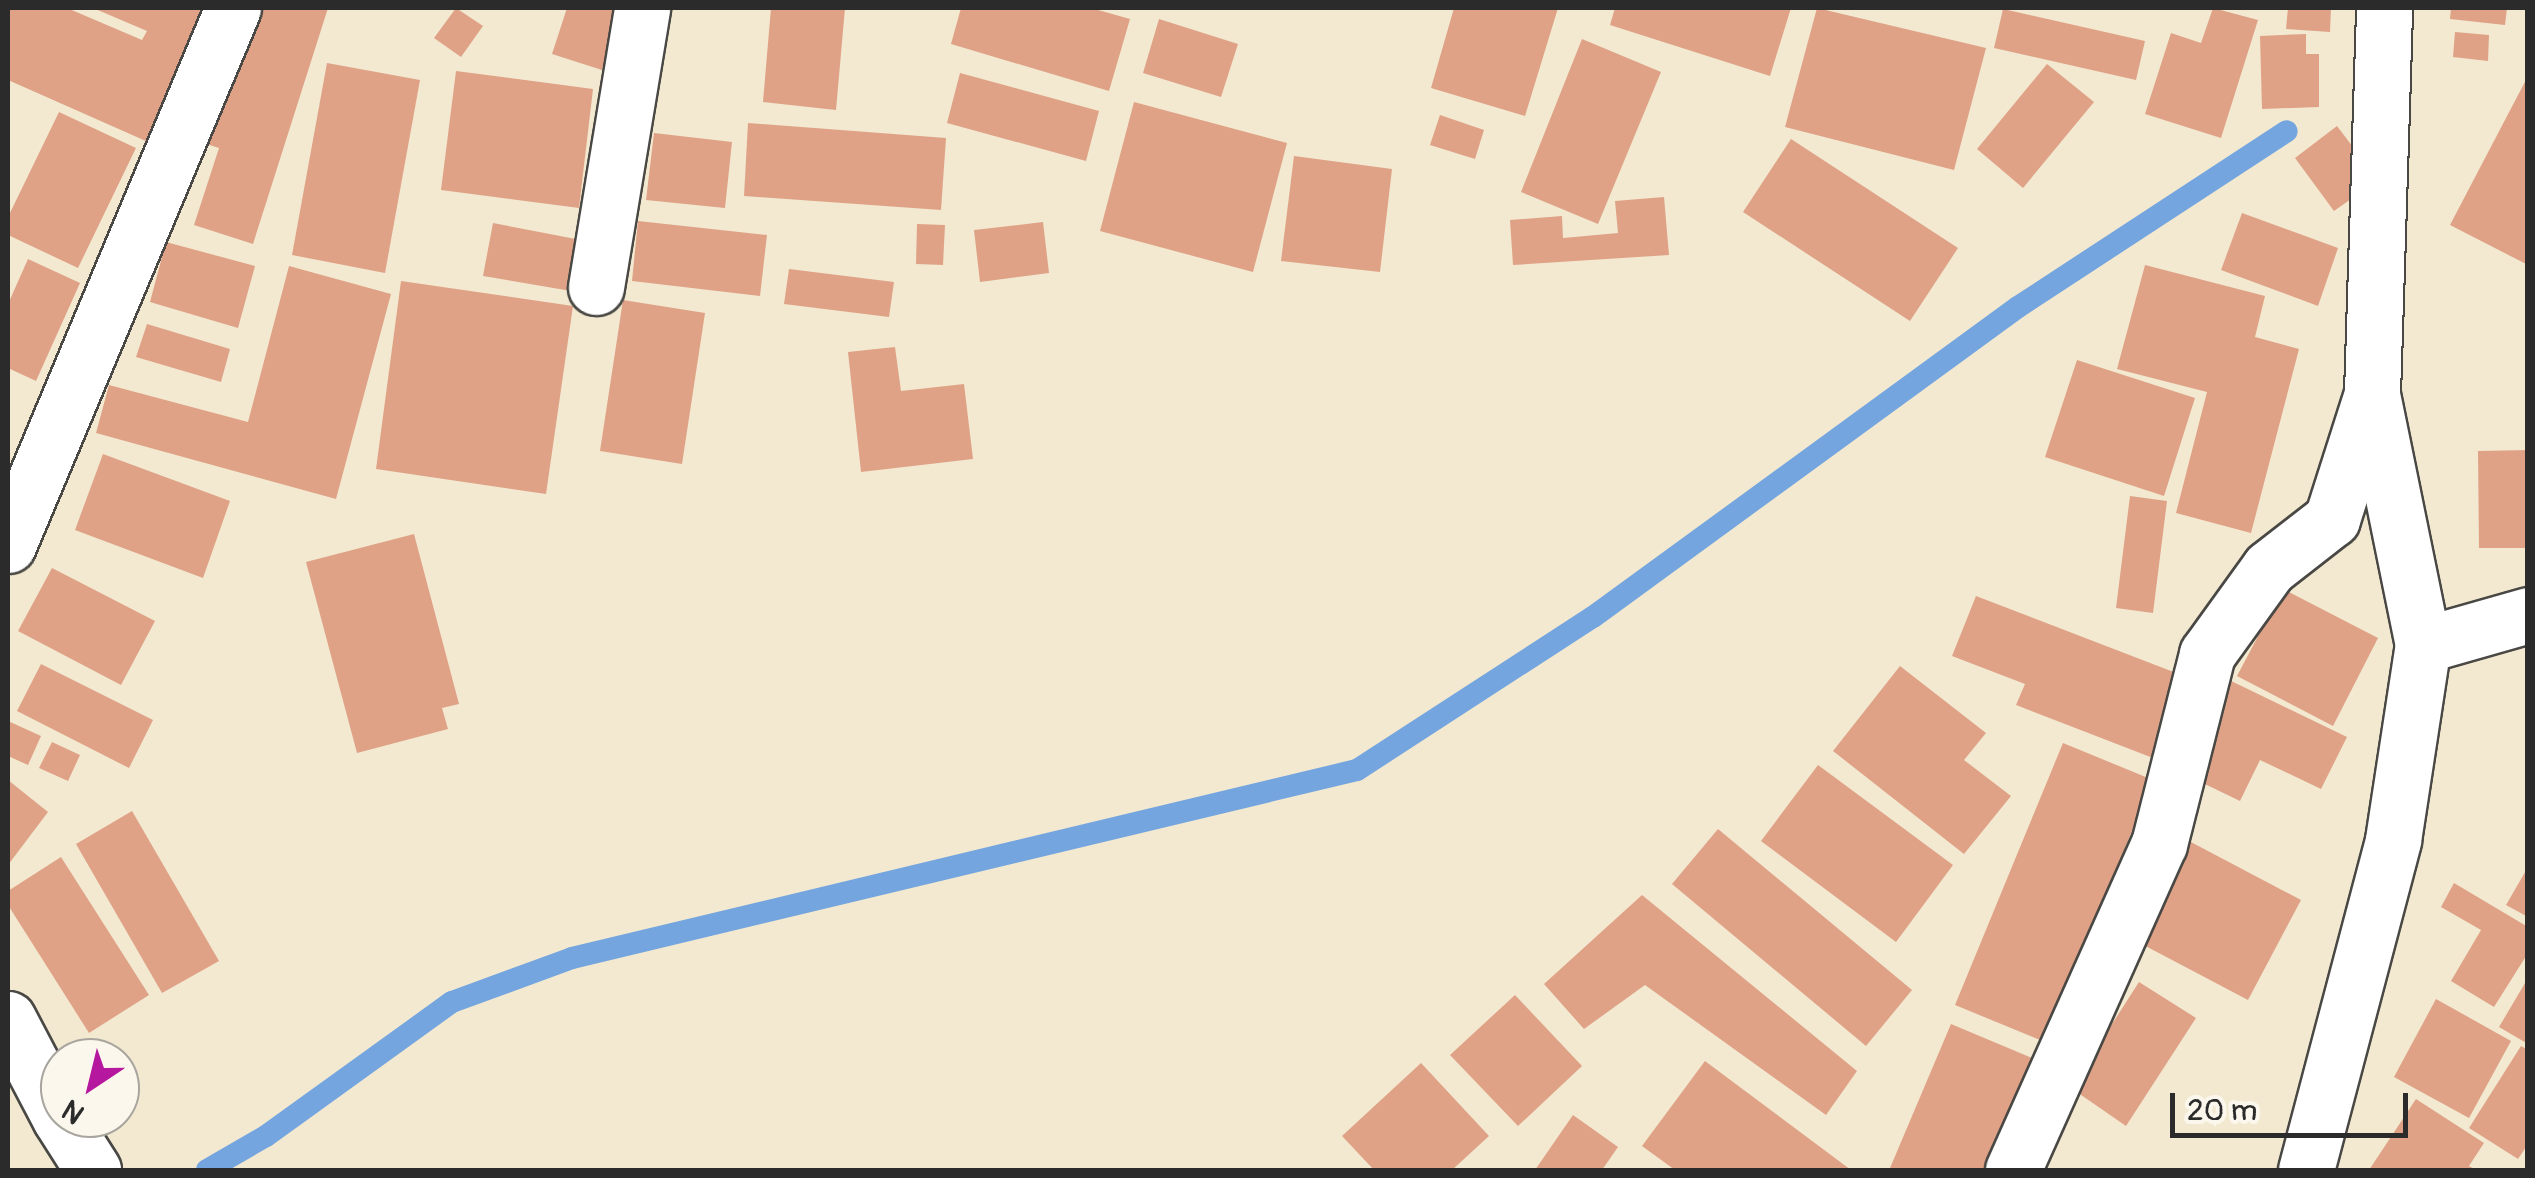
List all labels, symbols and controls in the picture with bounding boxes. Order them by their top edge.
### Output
north arrow [40,1038,140,1138]
scale bar [2175,1073,2412,1135]
text: N [56,1092,91,1131]
text: 20 m [2187,1092,2257,1129]

